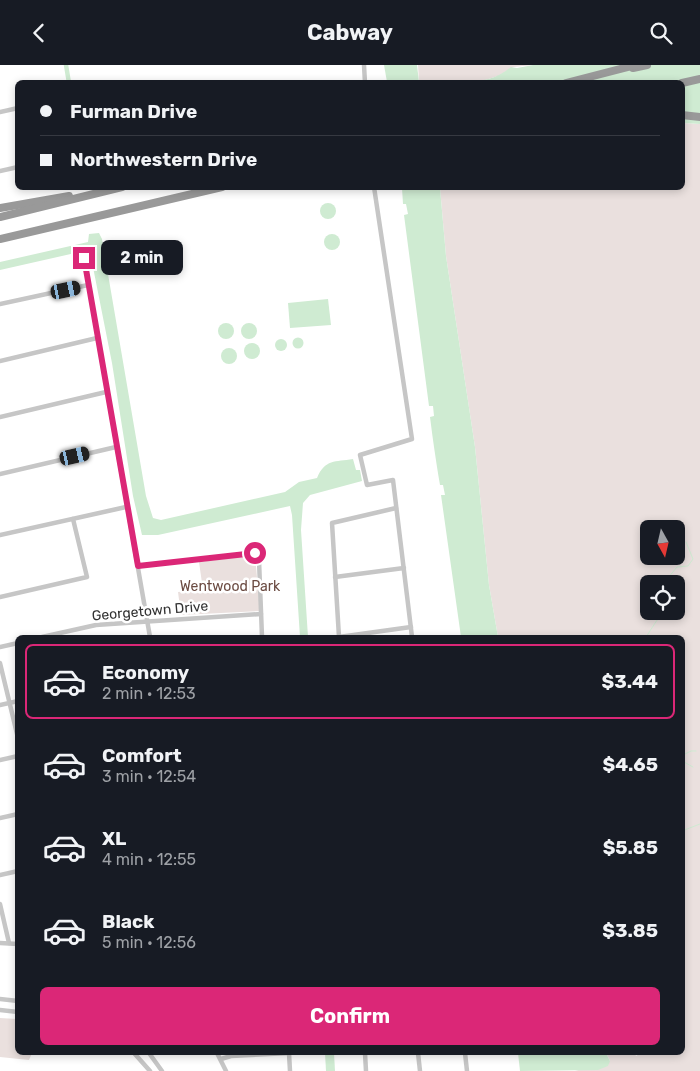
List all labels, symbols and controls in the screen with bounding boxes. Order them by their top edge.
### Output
icon: back [25,19,53,47]
text: Cabway [307,19,393,46]
icon: search [647,19,675,47]
text: Furman Drive [70,100,197,123]
text: Northwestern Drive [70,148,257,171]
callout: 2 min [102,241,184,275]
route end [73,247,95,269]
text: 2 min [120,248,164,267]
car [49,280,82,300]
car [58,445,91,467]
north arrow [640,520,685,565]
map controls [640,520,685,620]
route start [244,542,266,564]
button: locate [640,575,685,620]
park label: Wentwood Park [180,578,281,595]
street label: Georgetown Drive [91,597,209,625]
icon: car [42,659,87,704]
text: Economy [102,661,189,684]
text: $3.44 [602,670,658,693]
text: 2 min · 12:53 [102,684,196,703]
icon: car [42,742,87,787]
text: Comfort [102,744,182,767]
text: $4.65 [603,753,658,776]
text: 3 min · 12:54 [102,767,196,786]
icon: car [42,825,87,870]
text: XL [102,827,126,850]
text: $5.85 [603,836,658,859]
text: 4 min · 12:55 [102,850,196,869]
icon: car [42,908,87,953]
text: Black [102,910,154,933]
text: $3.85 [602,919,658,942]
text: 5 min · 12:56 [102,933,196,952]
button: Confirm [40,987,660,1045]

